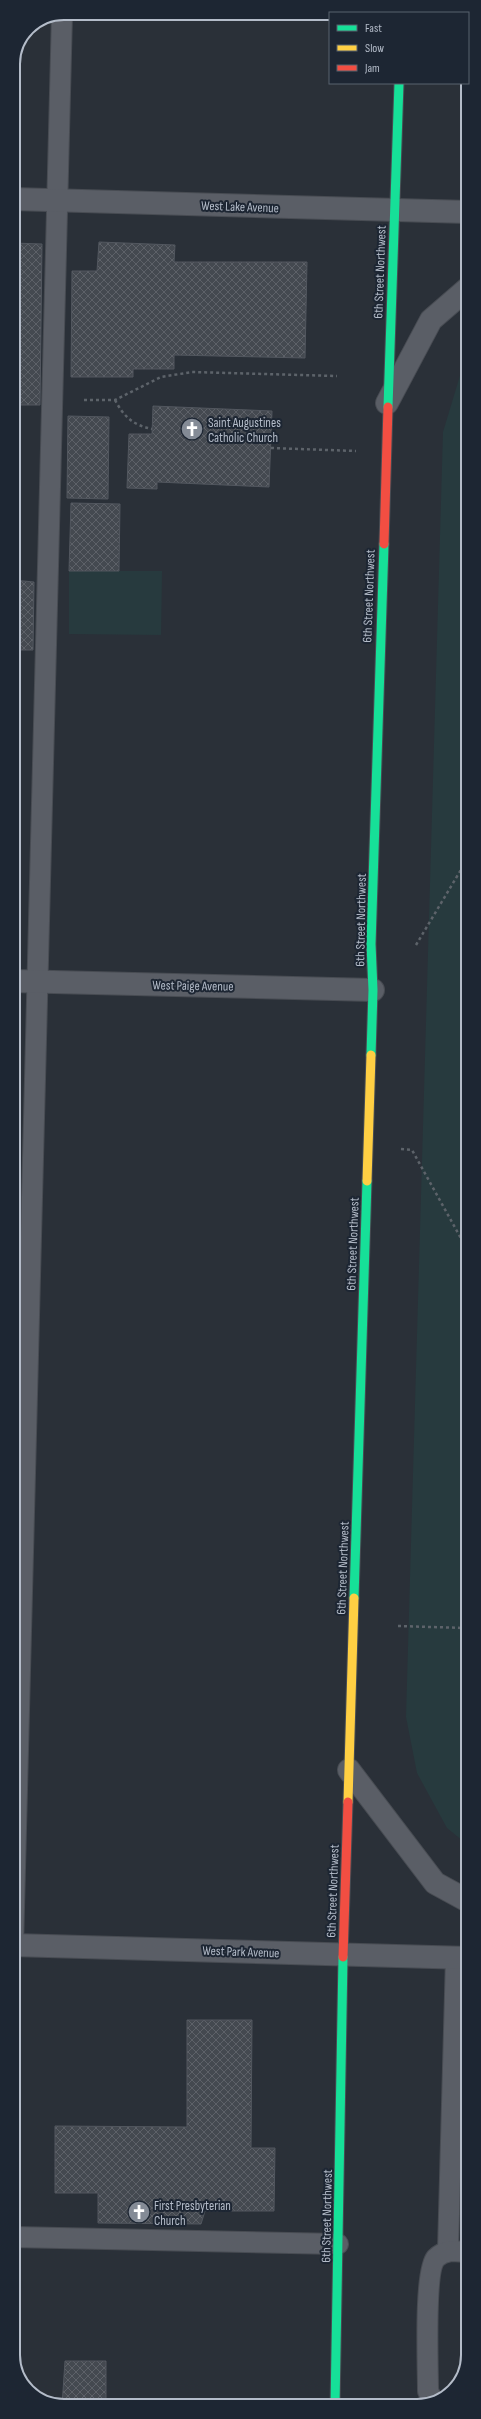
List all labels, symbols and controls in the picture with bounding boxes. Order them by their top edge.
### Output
legend [329,12,469,84]
text: Fast [365,21,382,36]
text: Slow [365,41,384,56]
text: Jam [364,61,380,76]
street label: West Lake Avenue [201,198,279,216]
street label: 6th Street Northwest [370,225,390,319]
place label: Saint Augustines Catholic Church [208,415,281,446]
church icon: Saint Augustines Catholic Church [179,416,205,442]
street label: 6th Street Northwest [359,549,379,643]
street label: 6th Street Northwest [352,873,370,967]
street label: West Paige Avenue [152,977,234,995]
street label: 6th Street Northwest [343,1197,363,1291]
street label: 6th Street Northwest [333,1521,353,1615]
street label: 6th Street Northwest [323,1844,343,1938]
street label: West Park Avenue [202,1943,280,1961]
street label: 6th Street Northwest [318,2169,336,2263]
place label: First Presbyterian Church [154,2198,231,2229]
church icon: First Presbyterian Church [126,2199,152,2225]

